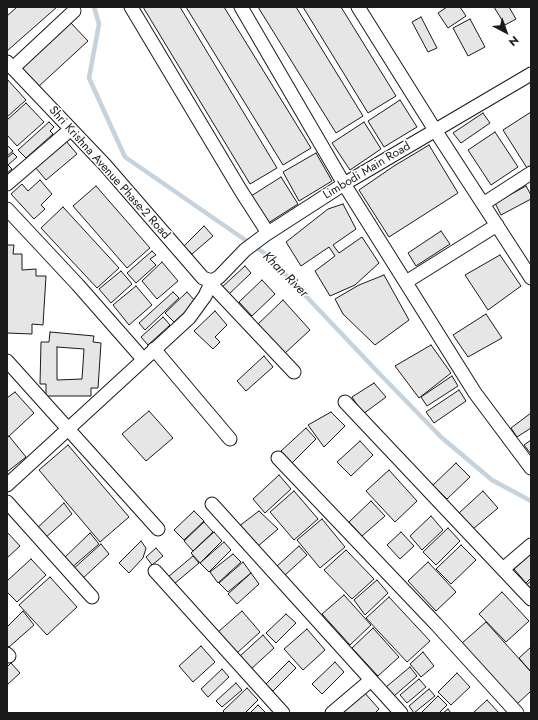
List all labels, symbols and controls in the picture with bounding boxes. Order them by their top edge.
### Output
north arrow [486,12,526,52]
text: N [505,32,522,50]
street label: Shri Krishna Avenue Phase-2 Road [45,104,173,242]
street label: Limbodi Main Road [321,139,413,203]
water label: Khan River [259,249,311,301]

